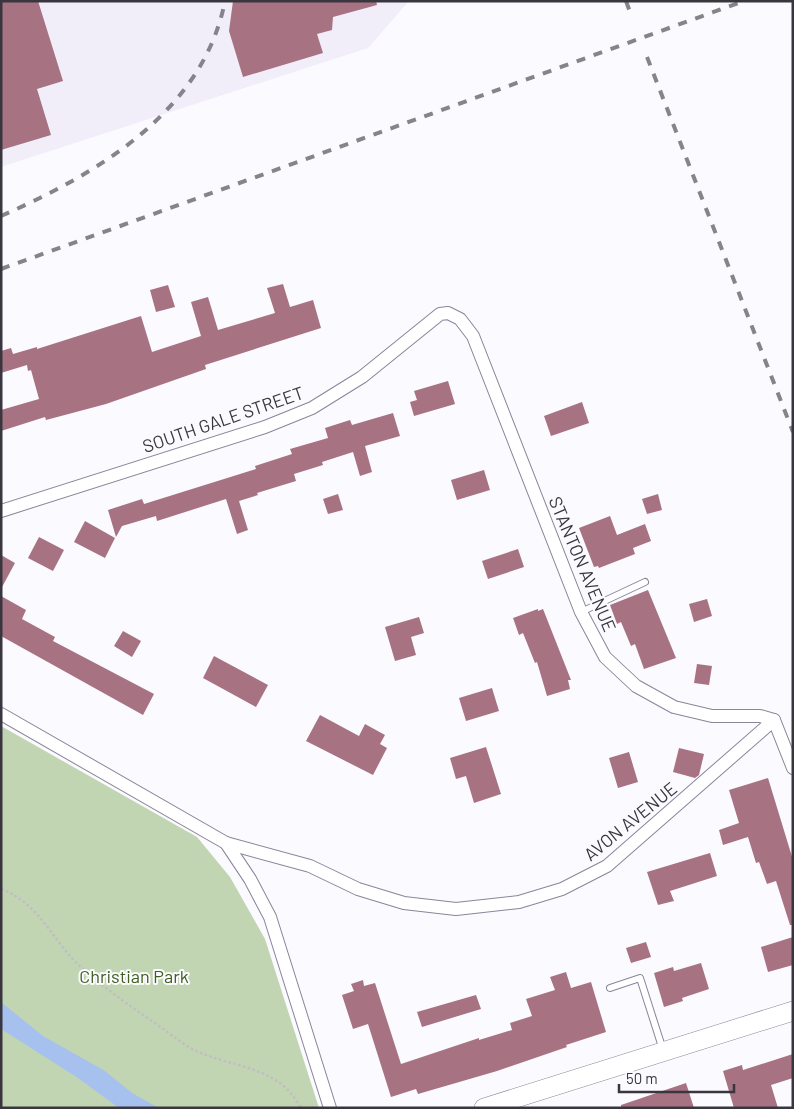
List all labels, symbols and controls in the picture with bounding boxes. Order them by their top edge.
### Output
street label: SOUTH GALE STREET [139,381,307,457]
street label: STANTON AVENUE [545,493,621,635]
street label: AVON AVENUE [579,777,681,865]
park label: Christian Park [79,965,189,987]
scale bar [619,1062,734,1094]
text: 50 m [626,1069,658,1087]

